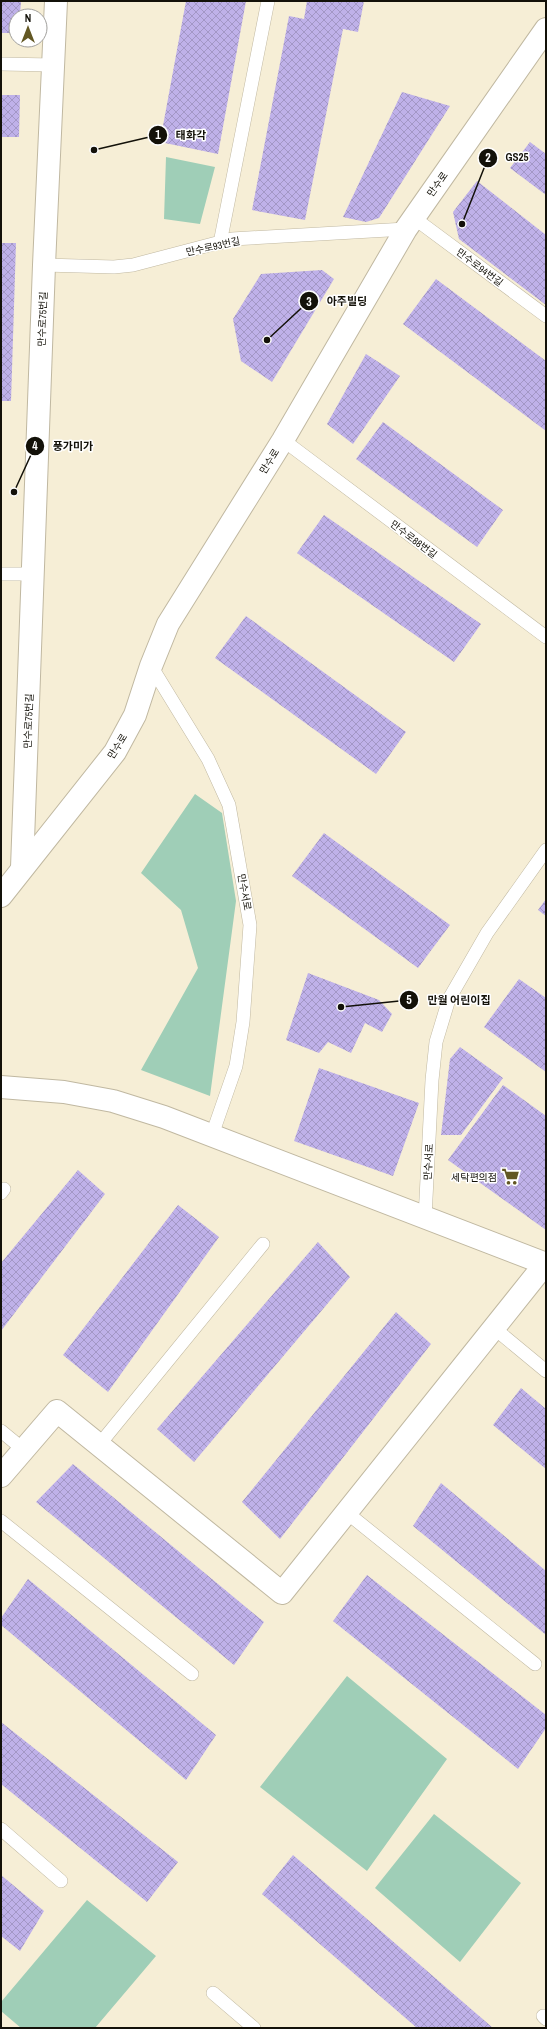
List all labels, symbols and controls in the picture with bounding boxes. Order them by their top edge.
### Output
north arrow [8,8,48,48]
text: N [25,11,31,25]
callout: 태화각 [148,123,214,146]
text: 1 [155,127,161,143]
text: 태화각 [176,128,206,142]
callout: GS25 [478,146,537,169]
text: 2 [485,150,491,166]
text: GS25 [505,150,529,164]
street label: 만수로 [424,169,451,199]
street label: 만수로93번길 [185,234,241,259]
street label: 만수로94번길 [454,246,506,289]
callout: 아주빌딩 [299,290,375,313]
street label: 만수로75번길 [35,291,50,347]
text: 3 [306,294,312,310]
text: 아주빌딩 [327,294,367,308]
callout: 풍가미가 [25,435,102,458]
text: 4 [32,438,38,454]
text: 풍가미가 [53,439,93,453]
street label: 만수로 [257,446,282,476]
street label: 만수로88번길 [388,518,440,561]
street label: 만수로75번길 [21,693,36,749]
street label: 만수로 [105,731,130,761]
street label: 만수서로 [235,873,254,911]
callout: 만월 어린이집 [399,989,498,1012]
text: 5 [406,992,412,1008]
text: 만월 어린이집 [427,993,491,1007]
street label: 만수서로 [421,1143,436,1181]
supermarket icon: 세탁편의점 [500,1167,520,1187]
place label: 세탁편의점 [451,1171,497,1184]

